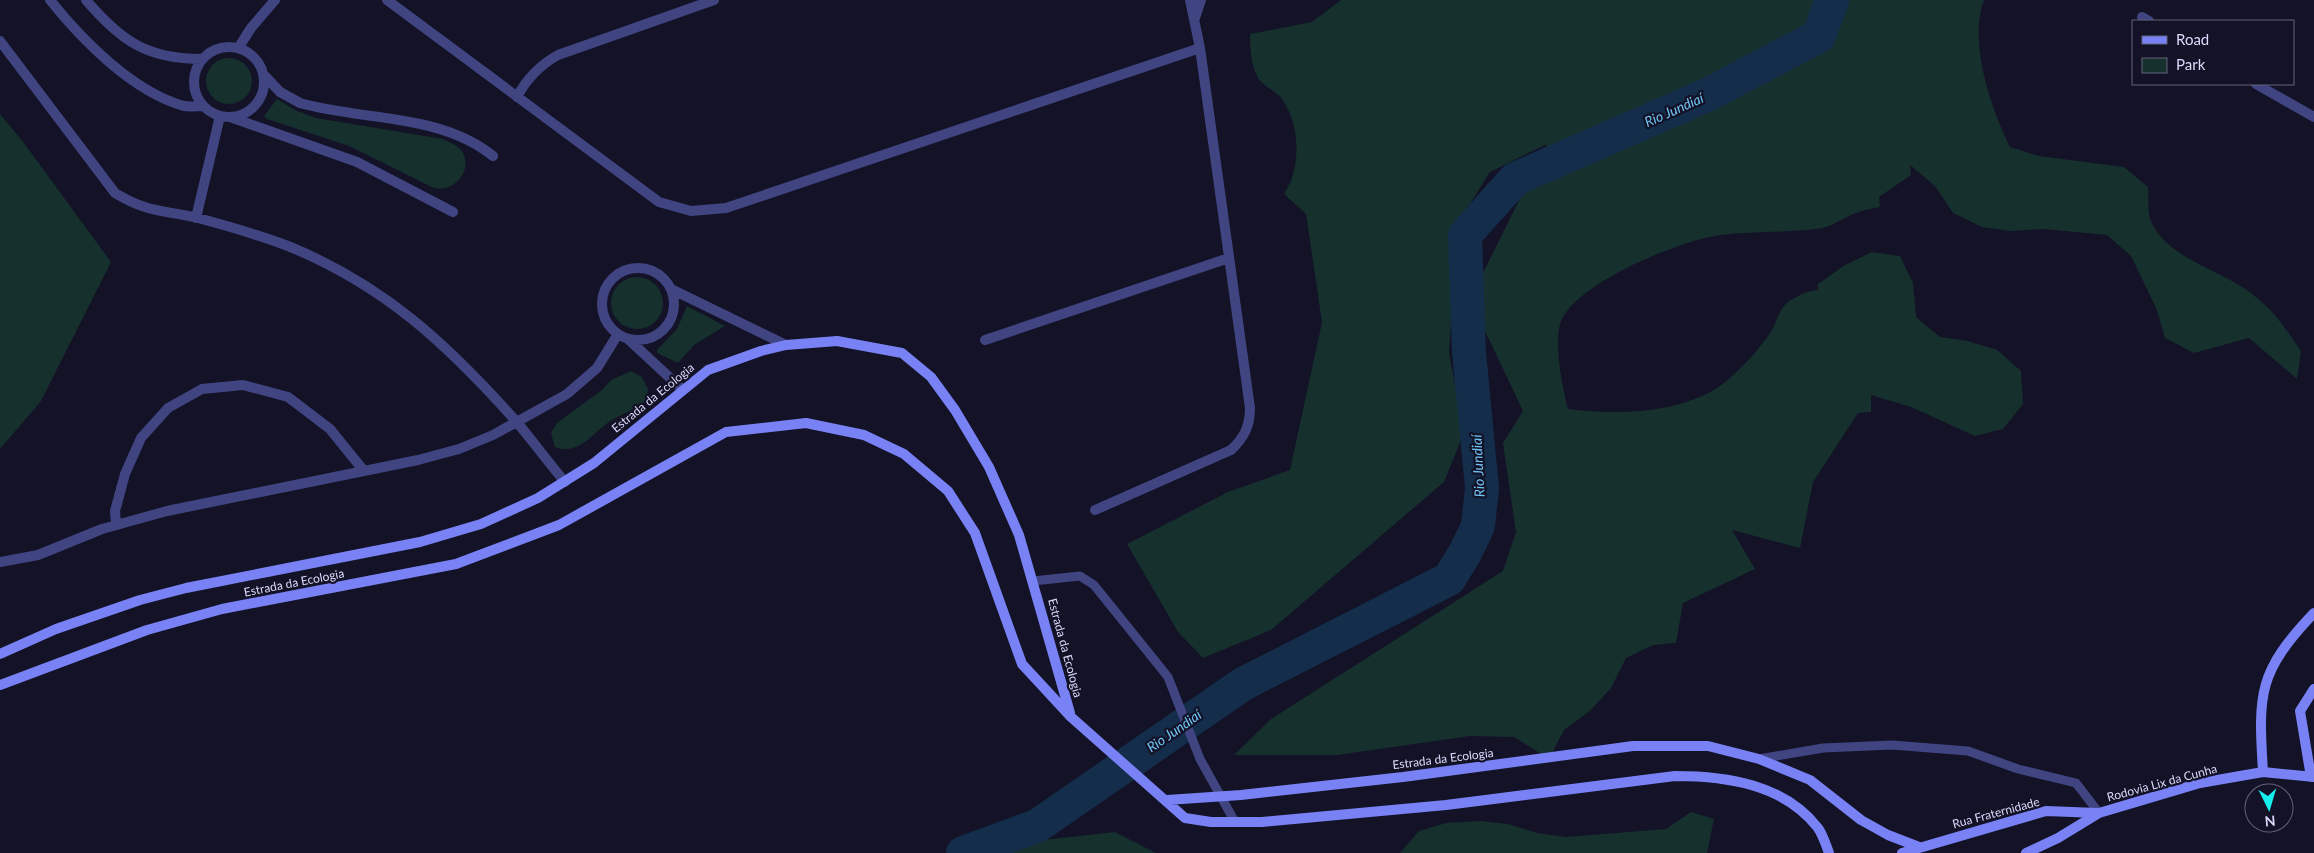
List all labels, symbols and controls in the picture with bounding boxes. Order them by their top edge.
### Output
legend [2132,20,2294,85]
text: Road [2176,30,2209,48]
text: Park [2176,55,2206,73]
water label: Rio Jundiaí [1642,88,1708,130]
street label: Estrada da Ecologia [608,360,697,435]
water label: Rio Jundiaí [1467,432,1488,498]
street label: Estrada da Ecologia [242,565,345,600]
street label: Estrada da Ecologia [1045,597,1086,699]
water label: Rio Jundiaí [1143,705,1206,756]
street label: Estrada da Ecologia [1391,745,1494,772]
street label: Rodovia Lix da Cunha [2105,761,2219,804]
north arrow [2244,783,2294,833]
street label: Rua Fraternidade [1951,794,2041,831]
text: N [2264,813,2276,830]

